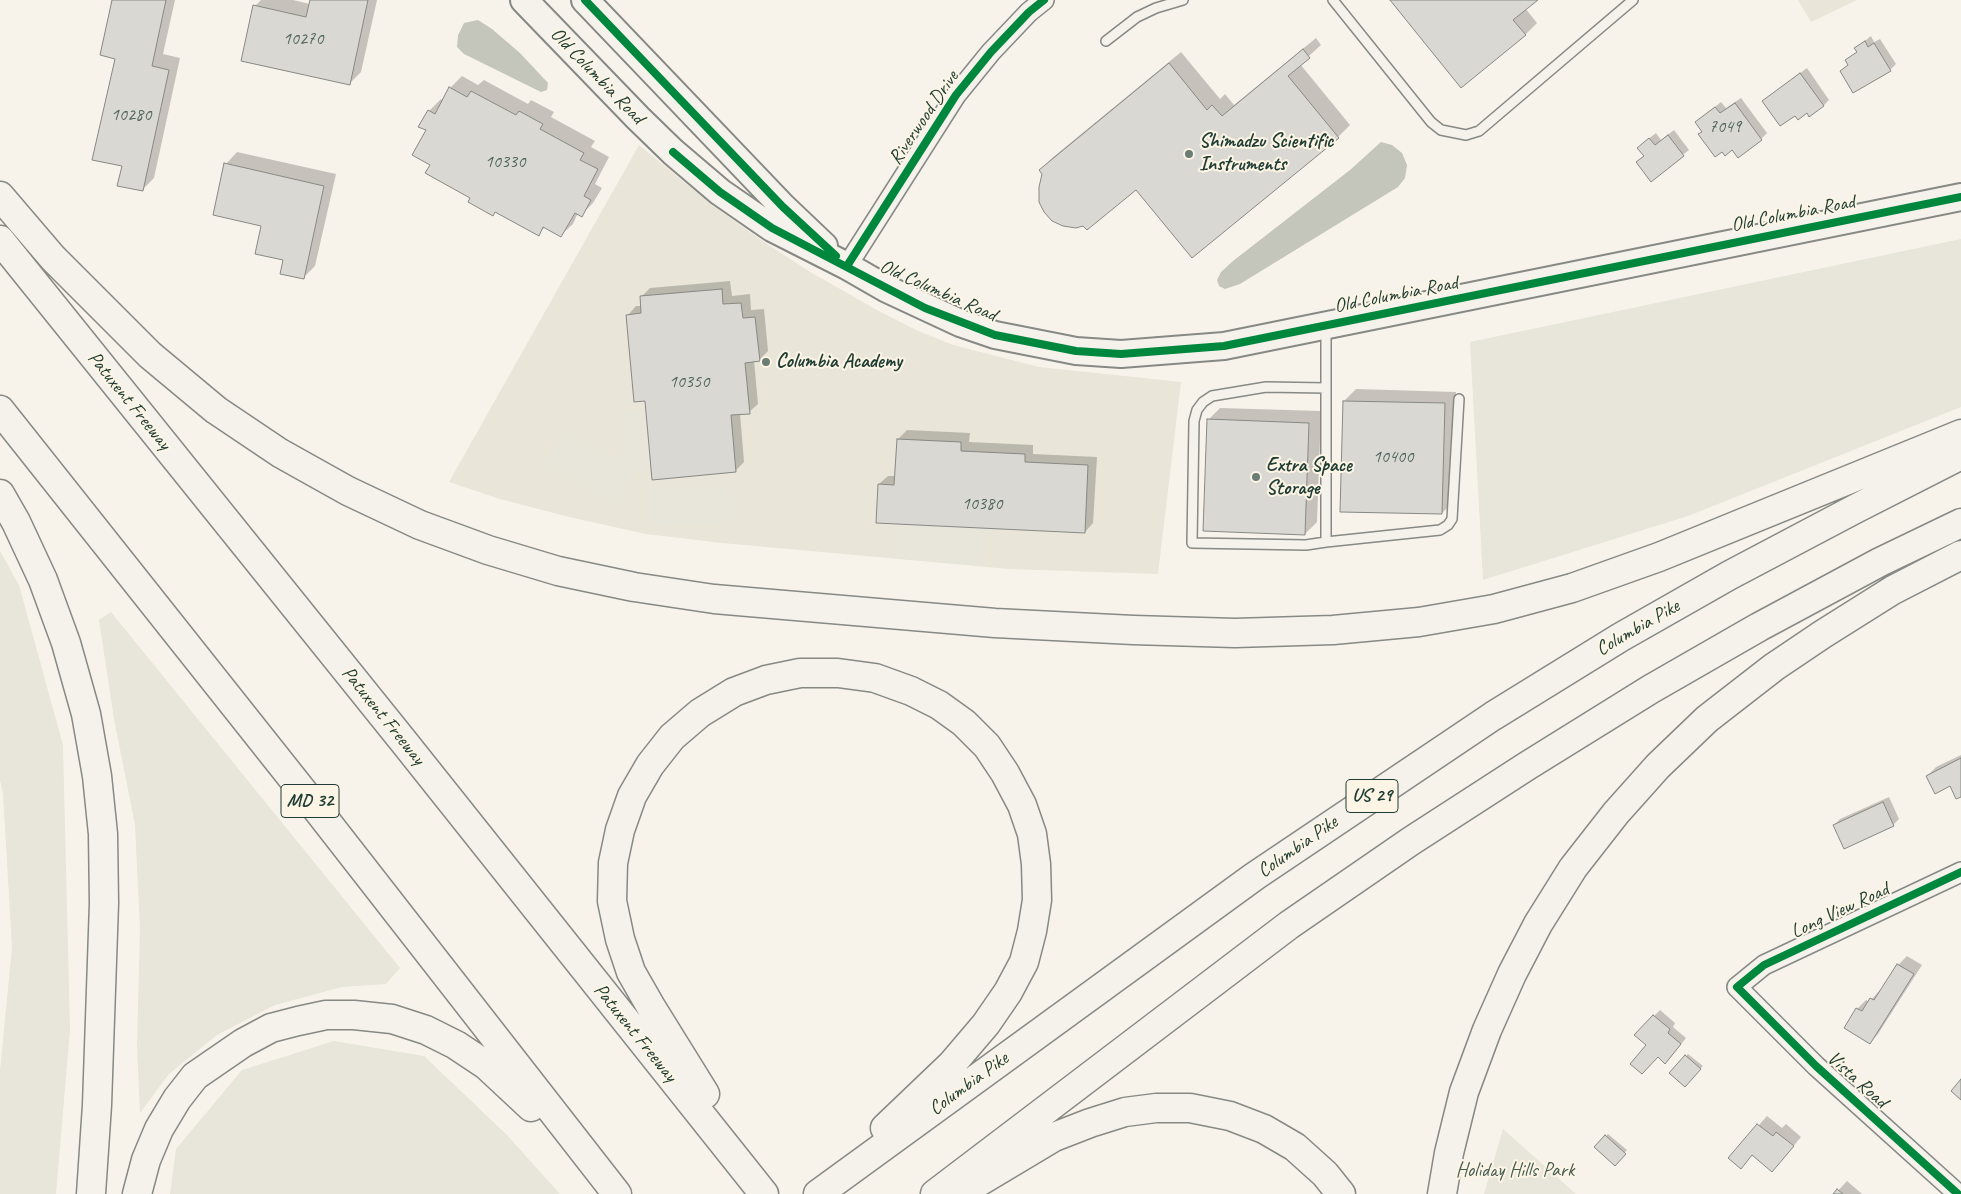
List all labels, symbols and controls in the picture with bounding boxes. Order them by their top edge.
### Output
street label: Old Columbia Road [545,23,649,129]
house number: 10270 [283,28,323,50]
street label: Riverwood Drive [884,66,964,170]
house number: 10280 [111,104,151,126]
house number: 7049 [1709,116,1741,138]
place label: Shimadzu Scientific Instruments [1199,130,1333,177]
marker: Shimadzu Scientific Instruments [1183,148,1195,160]
house number: 10330 [485,151,525,173]
street label: Old Columbia Road [1729,190,1857,238]
street label: Old Columbia Road [876,255,1000,327]
street label: Old Columbia Road [1332,271,1460,319]
street label: Patuxent Freeway [82,347,176,455]
place label: Columbia Academy [776,350,902,374]
marker: Columbia Academy [760,356,772,368]
house number: 10350 [669,371,709,393]
house number: 10400 [1373,446,1413,468]
place label: Extra Space Storage [1266,454,1352,501]
marker: Extra Space Storage [1250,471,1262,483]
house number: 10380 [962,493,1002,515]
street label: Columbia Pike [1592,594,1684,662]
street label: Patuxent Freeway [336,662,430,770]
road number: US 29 [1346,779,1398,812]
road number: MD 32 [281,784,339,818]
street label: Columbia Pike [1253,811,1343,883]
street label: Long View Road [1787,878,1893,944]
street label: Patuxent Freeway [588,979,682,1087]
street label: Columbia Pike [925,1047,1013,1121]
street label: Vista Road [1822,1047,1892,1113]
park label: Holiday Hills Park [1456,1159,1574,1183]

